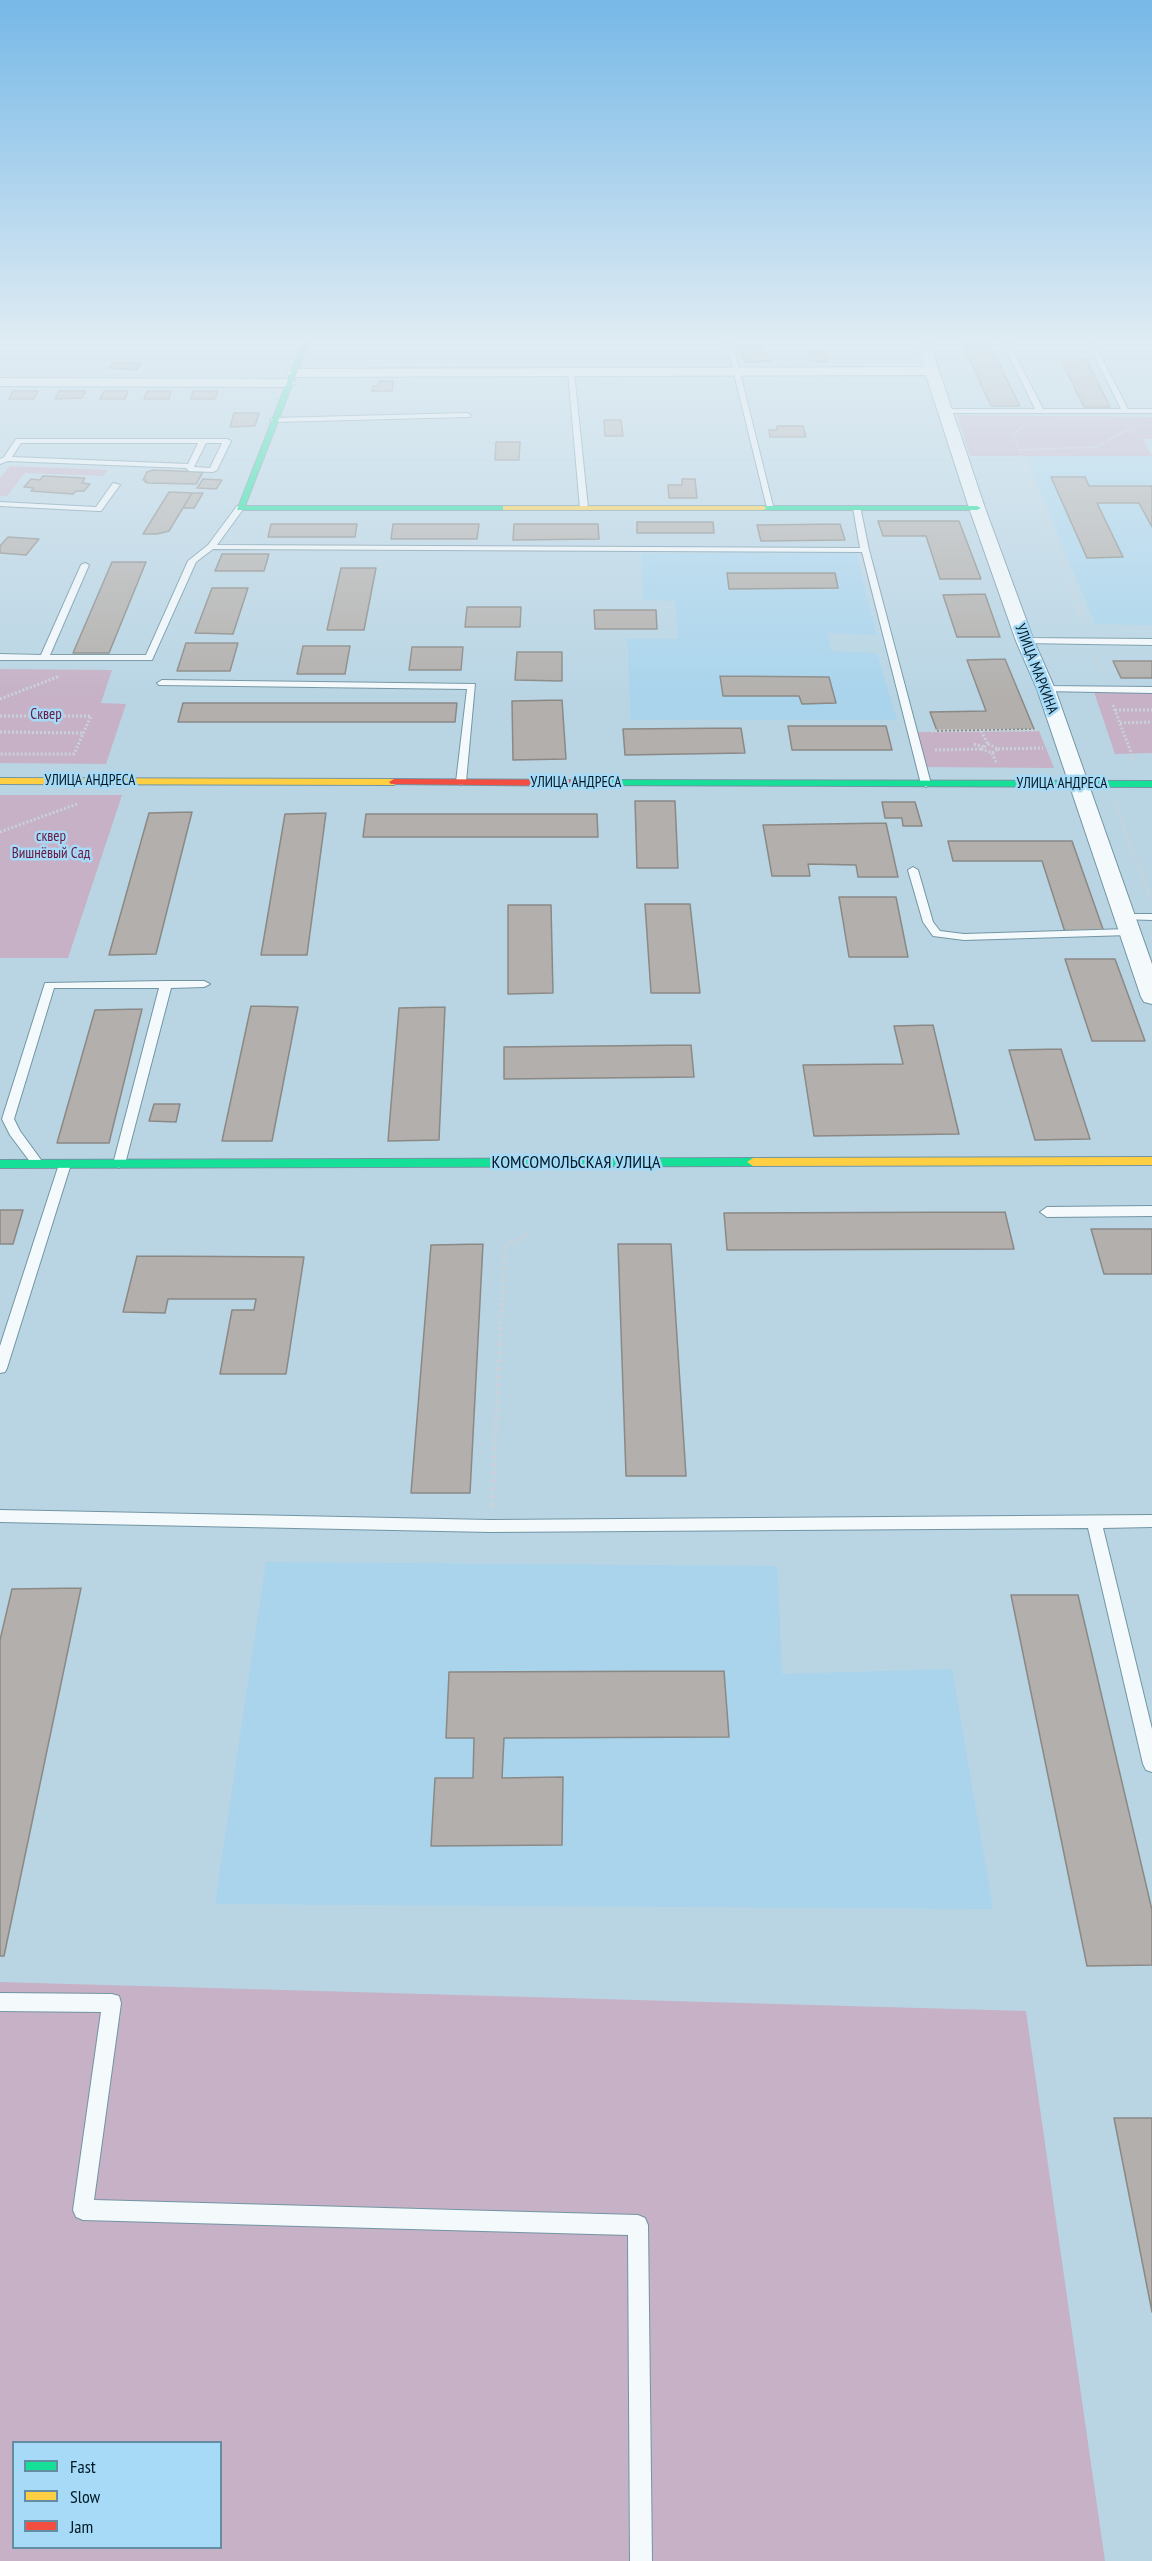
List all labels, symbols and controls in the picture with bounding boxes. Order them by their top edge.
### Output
street label: УЛИЦА МАРКИНА [1011,621,1061,717]
park label: Сквер [30,706,62,724]
street label: УЛИЦА АНДРЕСА [45,772,135,790]
street label: УЛИЦА АНДРЕСА [531,774,621,792]
street label: УЛИЦА АНДРЕСА [1017,775,1107,793]
park label: сквер Вишнёвый Сад [12,828,90,863]
street label: КОМСОМОЛЬСКАЯ УЛИЦА [492,1152,660,1174]
legend [12,2441,222,2549]
text: Fast [70,2455,96,2478]
text: Slow [70,2485,100,2508]
text: Jam [70,2515,93,2538]

